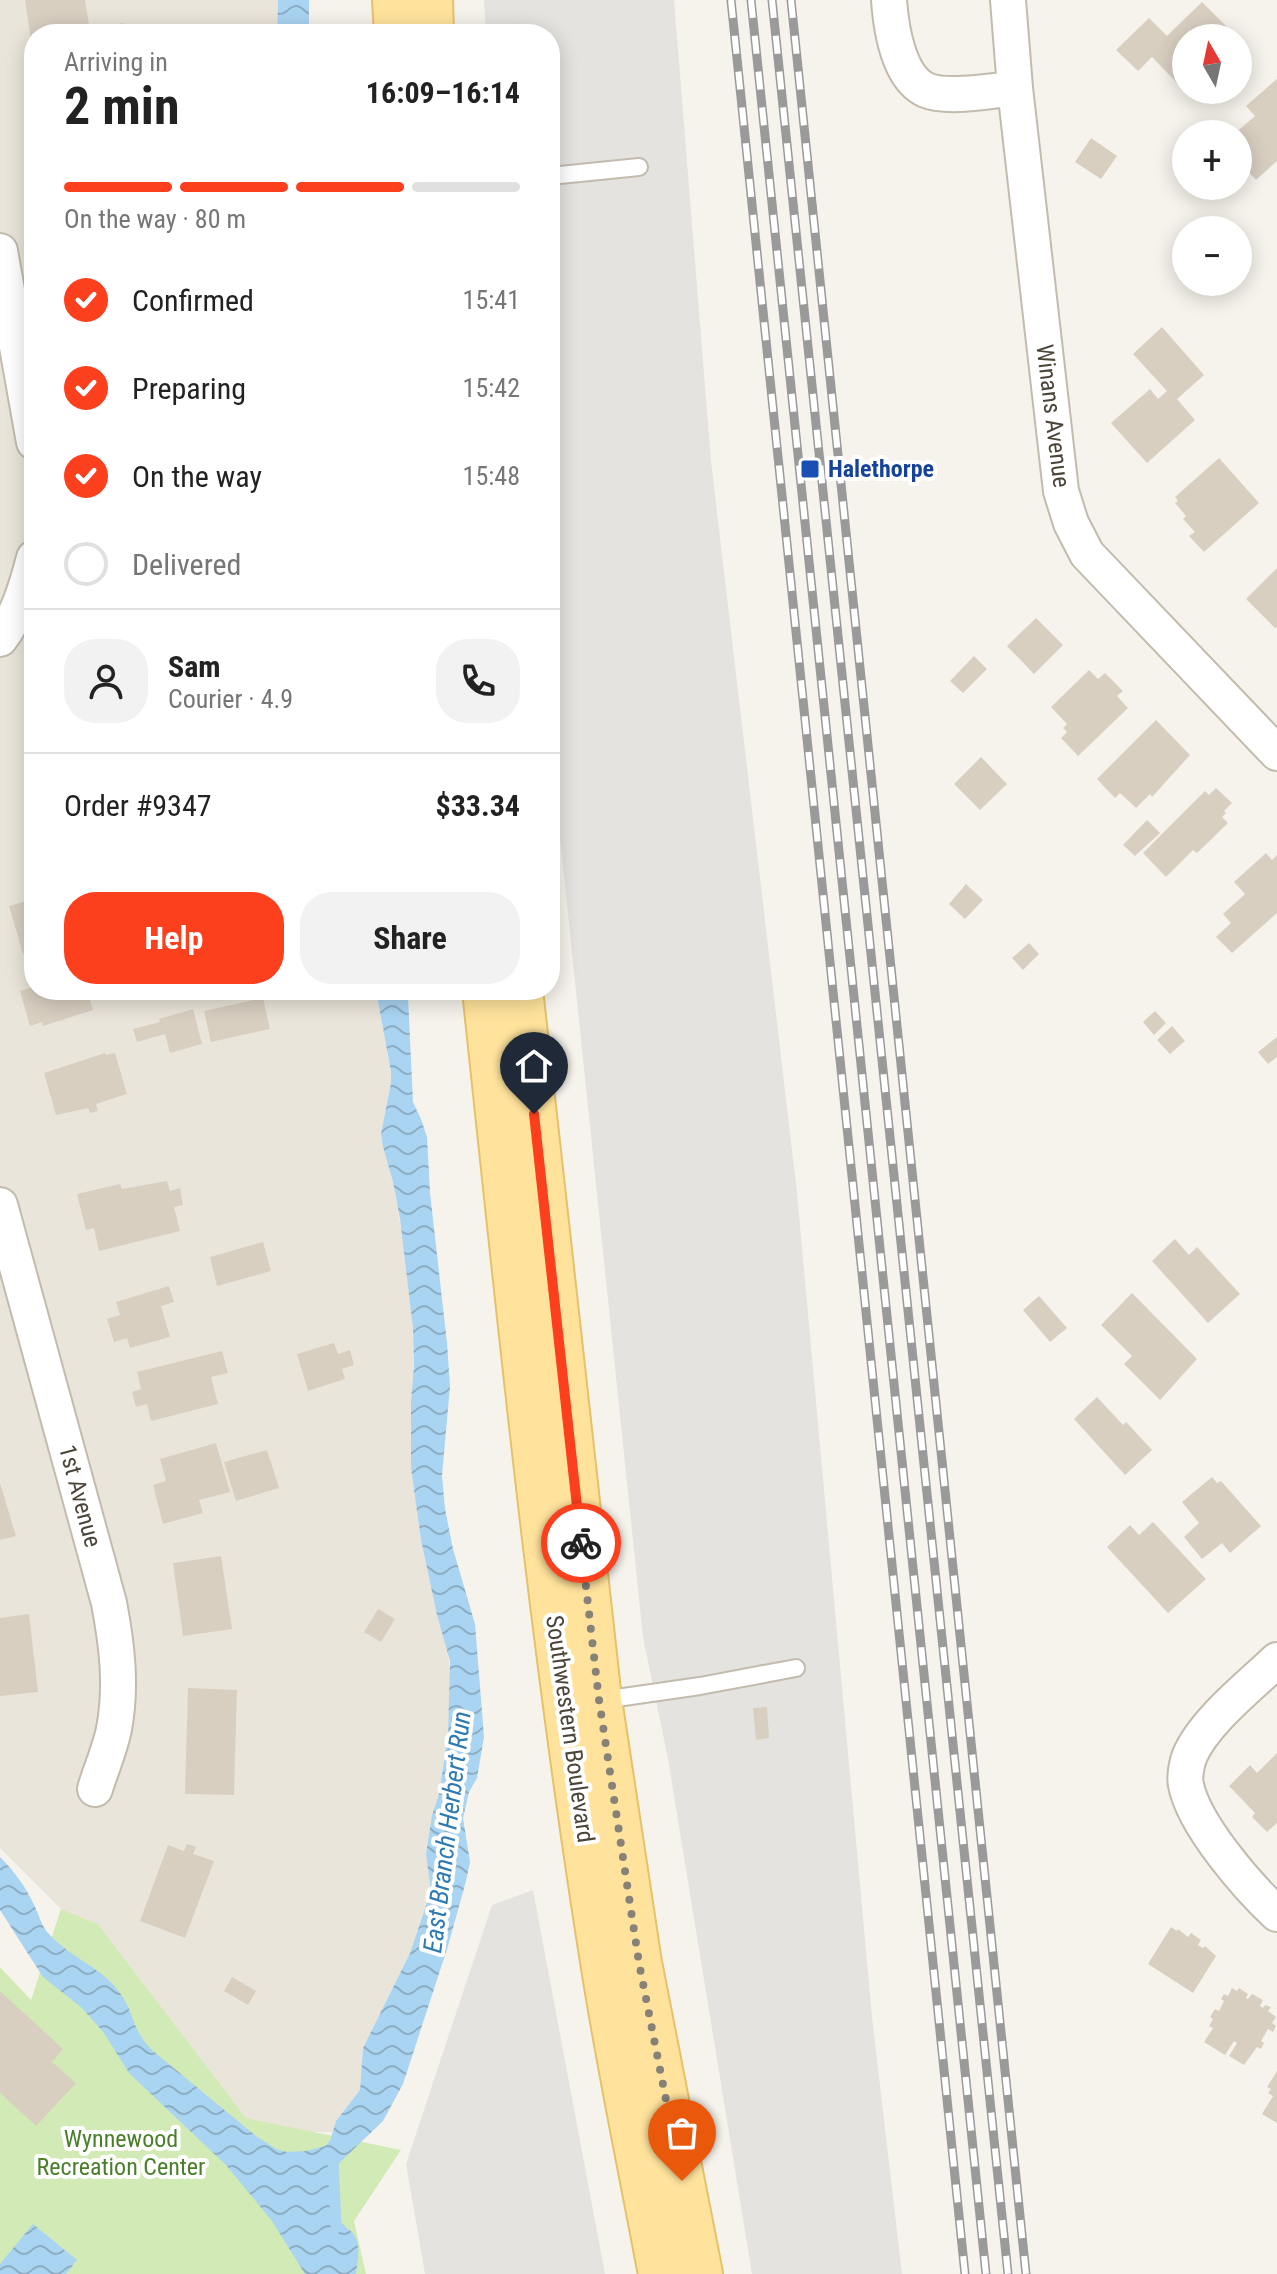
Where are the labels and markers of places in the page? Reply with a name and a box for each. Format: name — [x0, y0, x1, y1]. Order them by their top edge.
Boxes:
place label: Halethorpe — [828, 455, 934, 483]
marker: Halethorpe — [799, 458, 821, 480]
pin — [500, 1032, 568, 1114]
pin — [648, 2099, 716, 2181]

